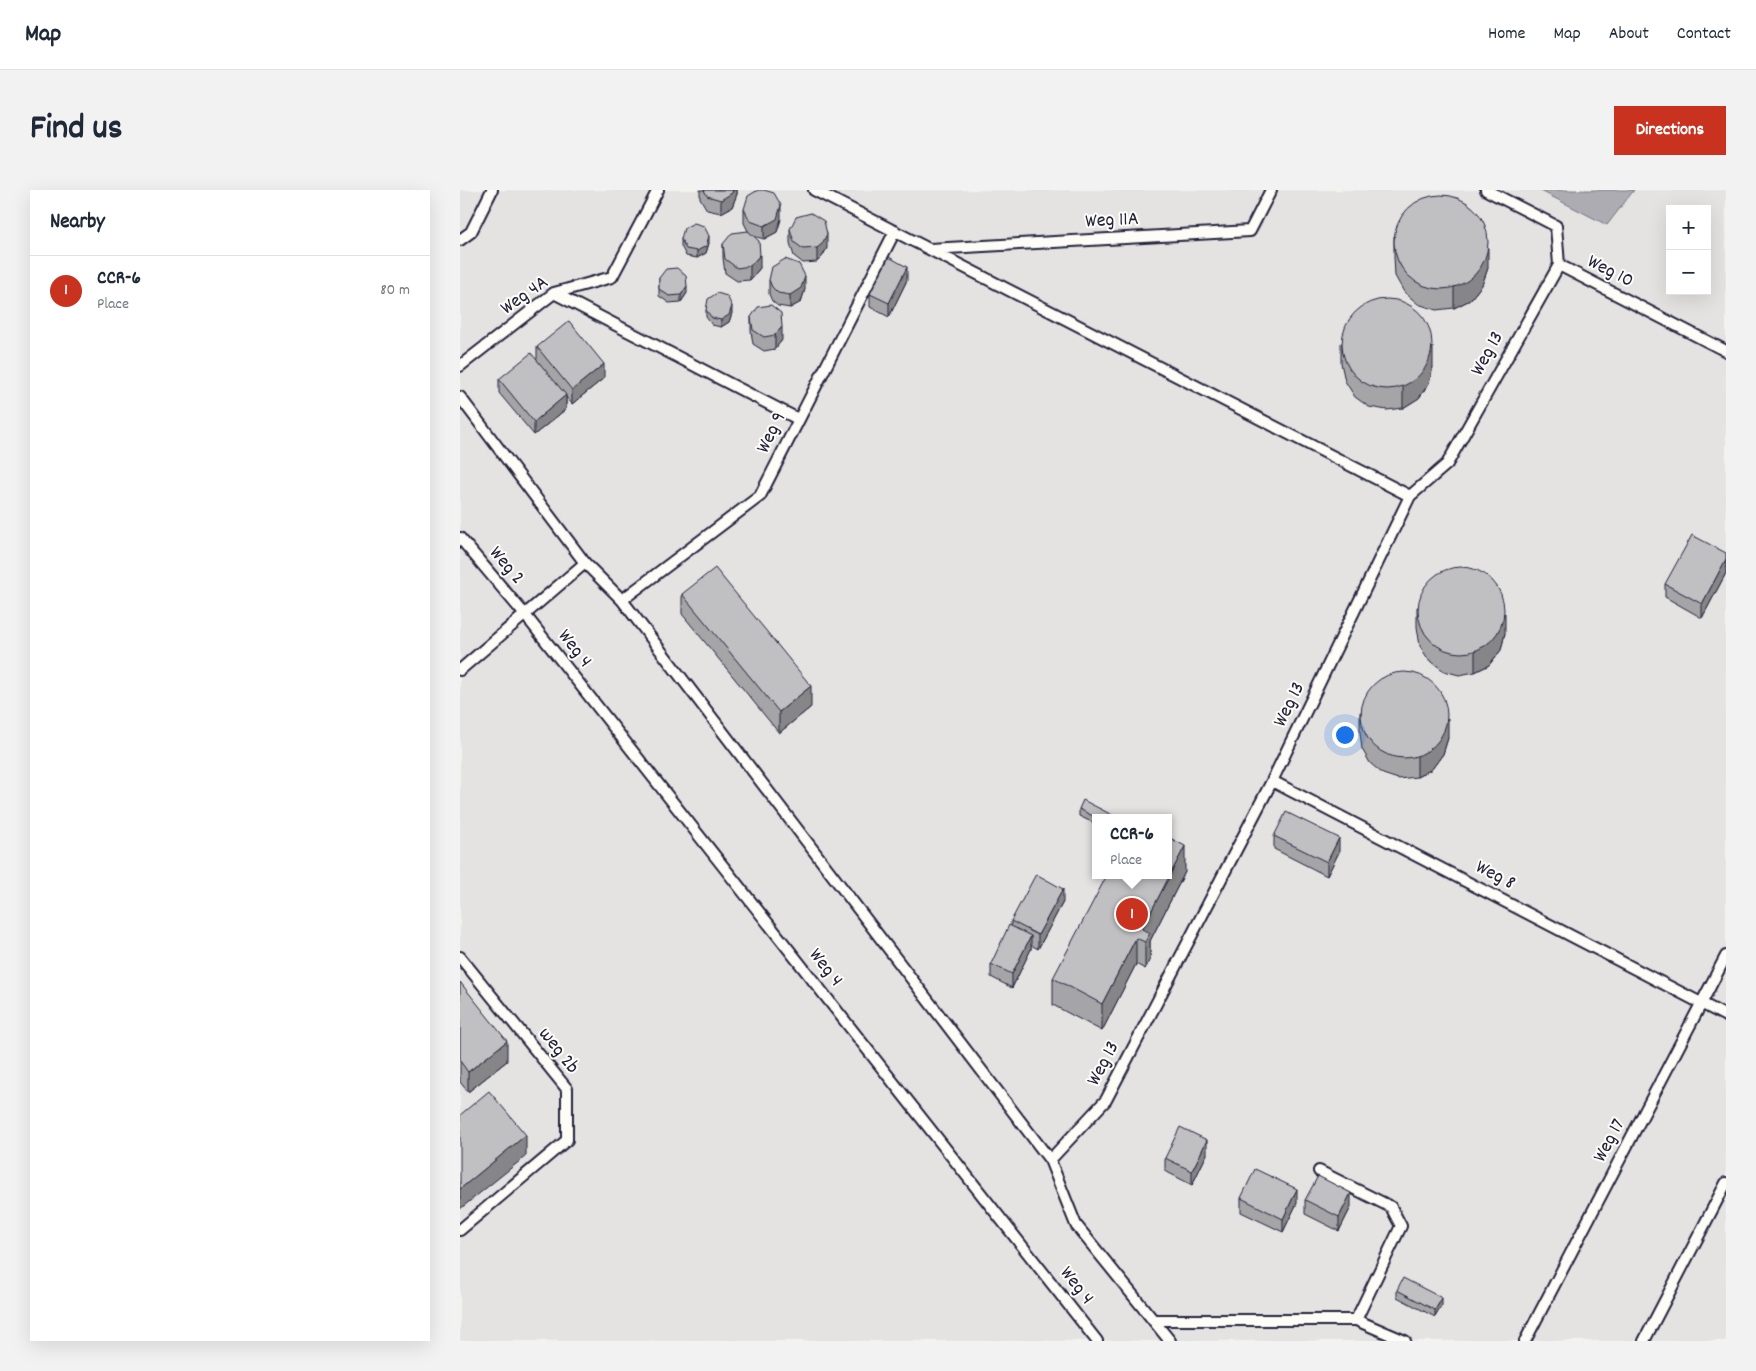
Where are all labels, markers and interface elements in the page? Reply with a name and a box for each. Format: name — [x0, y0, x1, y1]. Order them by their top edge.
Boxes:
text: Map — [25, 18, 61, 52]
text: Home — [1488, 22, 1525, 47]
text: Map — [1553, 22, 1581, 47]
text: About — [1609, 22, 1649, 47]
text: Contact — [1677, 22, 1731, 47]
text: Find us — [30, 105, 122, 155]
button: Directions — [1614, 106, 1726, 155]
map controls — [1666, 205, 1711, 295]
button: + — [1666, 205, 1711, 250]
street label: Weg 11A — [1085, 206, 1139, 236]
text: Nearby — [50, 208, 105, 238]
street label: Weg 10 — [1582, 248, 1638, 296]
button: − — [1666, 250, 1711, 295]
text: CCR-6 — [97, 266, 141, 293]
street label: Weg 4A — [495, 269, 555, 323]
text: 1 — [64, 279, 68, 302]
text: 80 m — [380, 279, 410, 302]
text: Place — [97, 293, 129, 316]
street label: Weg 13 — [1464, 327, 1512, 381]
street label: Weg 9 — [750, 408, 794, 458]
street label: Weg 2 — [482, 541, 530, 591]
street label: Weg 4 — [550, 624, 598, 674]
street label: Weg 13 — [1267, 678, 1313, 732]
your location — [1332, 722, 1358, 748]
popup — [1092, 814, 1172, 879]
text: CCR-6 — [1110, 822, 1154, 849]
text: Place — [1110, 849, 1142, 872]
street label: Weg 8 — [1470, 854, 1520, 898]
pin: 1 — [1116, 895, 1148, 933]
street label: Weg 4 — [801, 943, 849, 993]
street label: weg 2b — [531, 1022, 585, 1080]
street label: Weg 13 — [1081, 1037, 1127, 1091]
street label: Weg 17 — [1587, 1114, 1633, 1168]
street label: Weg 4 — [1052, 1261, 1100, 1311]

